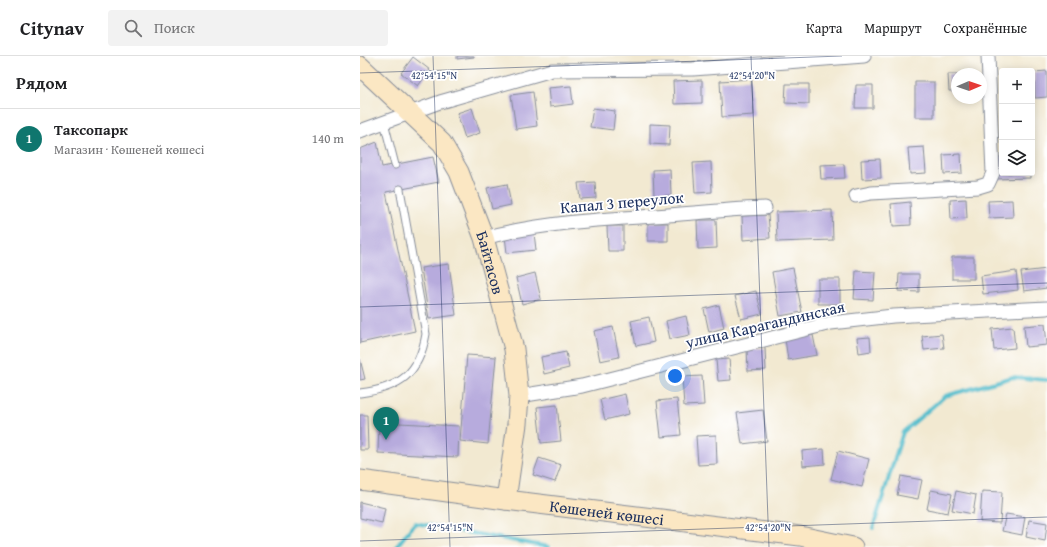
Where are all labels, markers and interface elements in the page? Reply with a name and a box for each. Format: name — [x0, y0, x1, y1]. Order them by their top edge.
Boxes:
search box — [108, 10, 388, 46]
text: Citynav — [20, 14, 84, 42]
icon: search — [122, 17, 144, 39]
text: Поиск — [154, 17, 195, 38]
text: Карта — [806, 18, 842, 38]
text: Маршрут — [864, 18, 922, 38]
text: Сохранённые — [944, 18, 1027, 38]
text: 42°54'15"N — [411, 68, 457, 83]
text: 42°54'20"N — [729, 68, 775, 83]
north arrow — [951, 68, 987, 104]
map controls — [999, 68, 1035, 176]
button: + — [999, 68, 1035, 104]
text: Рядом — [16, 70, 67, 95]
button: − — [999, 104, 1035, 140]
text: Таксопарк — [54, 119, 128, 140]
text: 1 — [26, 129, 32, 148]
text: 140 m — [312, 129, 344, 148]
text: Магазин · Көшеней көшесі — [54, 140, 204, 159]
button: layers — [999, 140, 1035, 176]
street label: Капал 3 переулок — [559, 185, 685, 219]
street label: Байтасов — [470, 227, 511, 297]
street label: улица Карагандинская — [682, 294, 847, 354]
your location — [665, 366, 685, 386]
pin: 1 — [373, 407, 399, 440]
street label: Көшеней көшесі — [548, 493, 666, 531]
text: 42°54'15"N — [427, 520, 473, 535]
text: 42°54'20"N — [745, 520, 791, 535]

